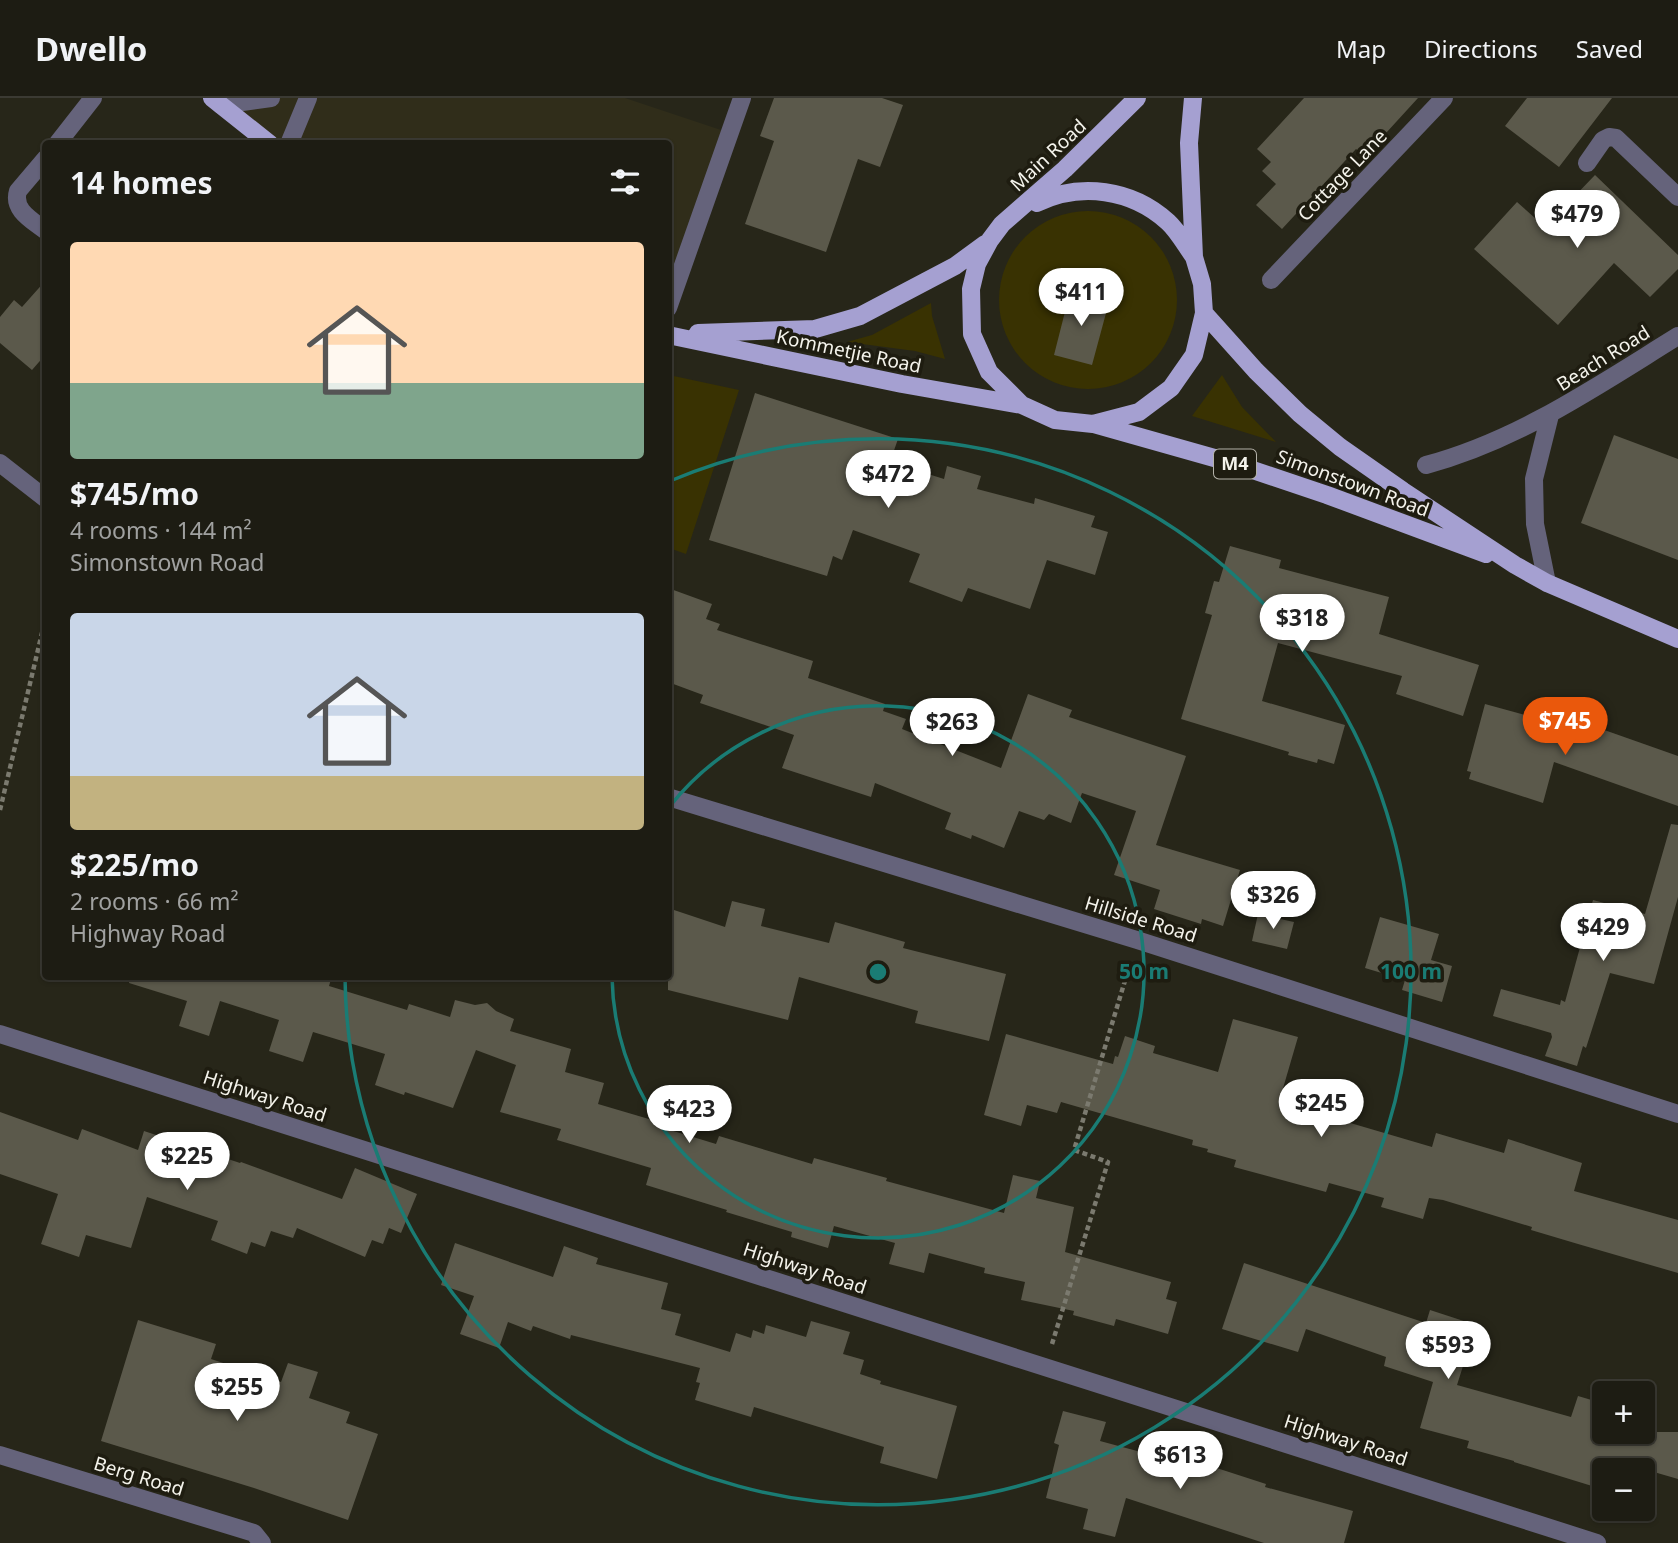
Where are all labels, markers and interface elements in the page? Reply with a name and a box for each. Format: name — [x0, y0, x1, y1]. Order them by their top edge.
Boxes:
text: Dwello — [35, 26, 147, 71]
text: Map — [1336, 32, 1386, 65]
text: Directions — [1424, 32, 1538, 65]
text: Saved — [1576, 32, 1643, 65]
street label: Main Road — [1004, 113, 1092, 197]
street label: Cottage Lane — [1292, 123, 1392, 227]
text: 14 homes — [70, 162, 213, 203]
icon: filters — [606, 163, 644, 201]
pin: $479 — [1536, 190, 1618, 250]
text: $479 — [1551, 197, 1603, 229]
pin: $411 — [1040, 268, 1122, 328]
text: $411 — [1055, 275, 1107, 307]
icon: home — [294, 287, 420, 413]
street label: Beach Road — [1552, 319, 1654, 397]
street label: Kommetjie Road — [774, 323, 924, 379]
street label: Simonstown Road — [1273, 443, 1433, 523]
pin: $472 — [847, 450, 929, 510]
road number: M4 — [1214, 450, 1256, 478]
text: $472 — [862, 457, 914, 489]
text: $745/mo — [70, 473, 199, 514]
text: 4 rooms · 144 m² — [70, 514, 252, 546]
text: Simonstown Road — [70, 546, 265, 578]
pin: $318 — [1261, 594, 1343, 654]
text: $318 — [1276, 601, 1328, 633]
icon: home — [294, 658, 420, 784]
pin: $263 — [911, 698, 993, 758]
pin: $745 — [1524, 698, 1606, 757]
text: $745 — [1539, 704, 1591, 736]
text: $263 — [926, 705, 978, 737]
text: $225/mo — [70, 844, 199, 885]
pin: $326 — [1232, 872, 1314, 931]
text: $326 — [1247, 878, 1299, 910]
text: 2 rooms · 66 m² — [70, 885, 239, 917]
street label: Hillside Road — [1082, 890, 1200, 948]
pin: $429 — [1562, 904, 1644, 963]
text: $429 — [1577, 910, 1629, 942]
text: Highway Road — [70, 917, 225, 949]
text: 50 m — [1119, 957, 1169, 985]
text: 100 m — [1380, 957, 1442, 985]
centre of rings — [866, 960, 890, 984]
street label: Highway Road — [200, 1064, 330, 1128]
pin: $245 — [1280, 1080, 1362, 1139]
pin: $423 — [648, 1086, 730, 1145]
text: $245 — [1295, 1086, 1347, 1118]
text: $423 — [663, 1092, 715, 1124]
pin: $225 — [146, 1132, 228, 1192]
text: $225 — [161, 1139, 213, 1171]
street label: Highway Road — [740, 1236, 870, 1300]
pin: $593 — [1407, 1322, 1489, 1381]
text: $593 — [1422, 1328, 1474, 1360]
pin: $255 — [196, 1364, 278, 1423]
text: $255 — [211, 1370, 263, 1402]
map controls — [1592, 1381, 1655, 1521]
button: + — [1592, 1381, 1655, 1444]
street label: Highway Road — [1281, 1408, 1411, 1472]
pin: $613 — [1139, 1432, 1221, 1491]
text: $613 — [1154, 1438, 1206, 1470]
street label: Berg Road — [91, 1450, 187, 1502]
button: − — [1592, 1458, 1655, 1521]

